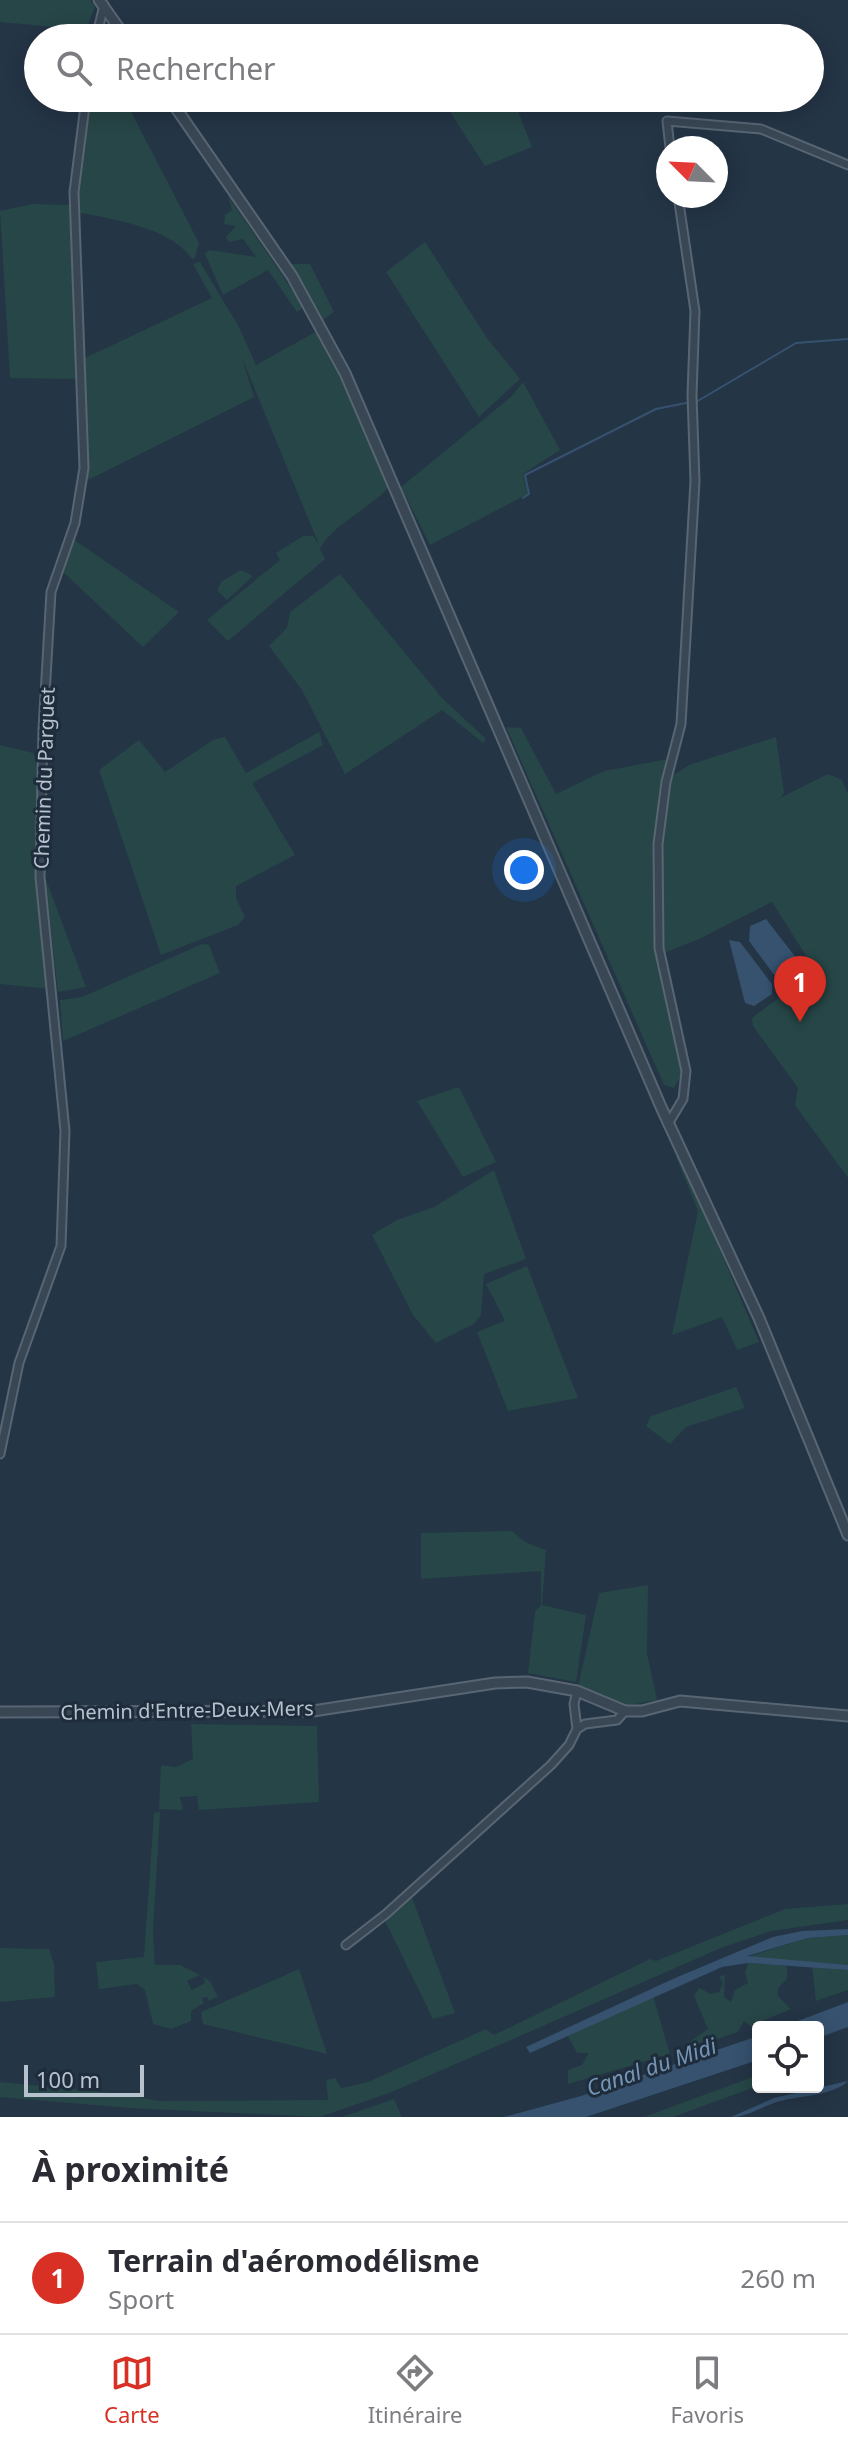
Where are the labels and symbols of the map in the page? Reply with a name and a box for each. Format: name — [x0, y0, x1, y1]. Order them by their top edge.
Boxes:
north arrow — [656, 136, 728, 208]
street label: Chemin du Parguet — [27, 687, 61, 869]
your location — [504, 850, 544, 890]
pin: 1 — [774, 956, 826, 1022]
street label: Chemin d'Entre-Deux-Mers — [60, 1694, 314, 1726]
water label: Canal du Midi — [582, 2030, 720, 2102]
scale bar — [24, 2061, 144, 2097]

